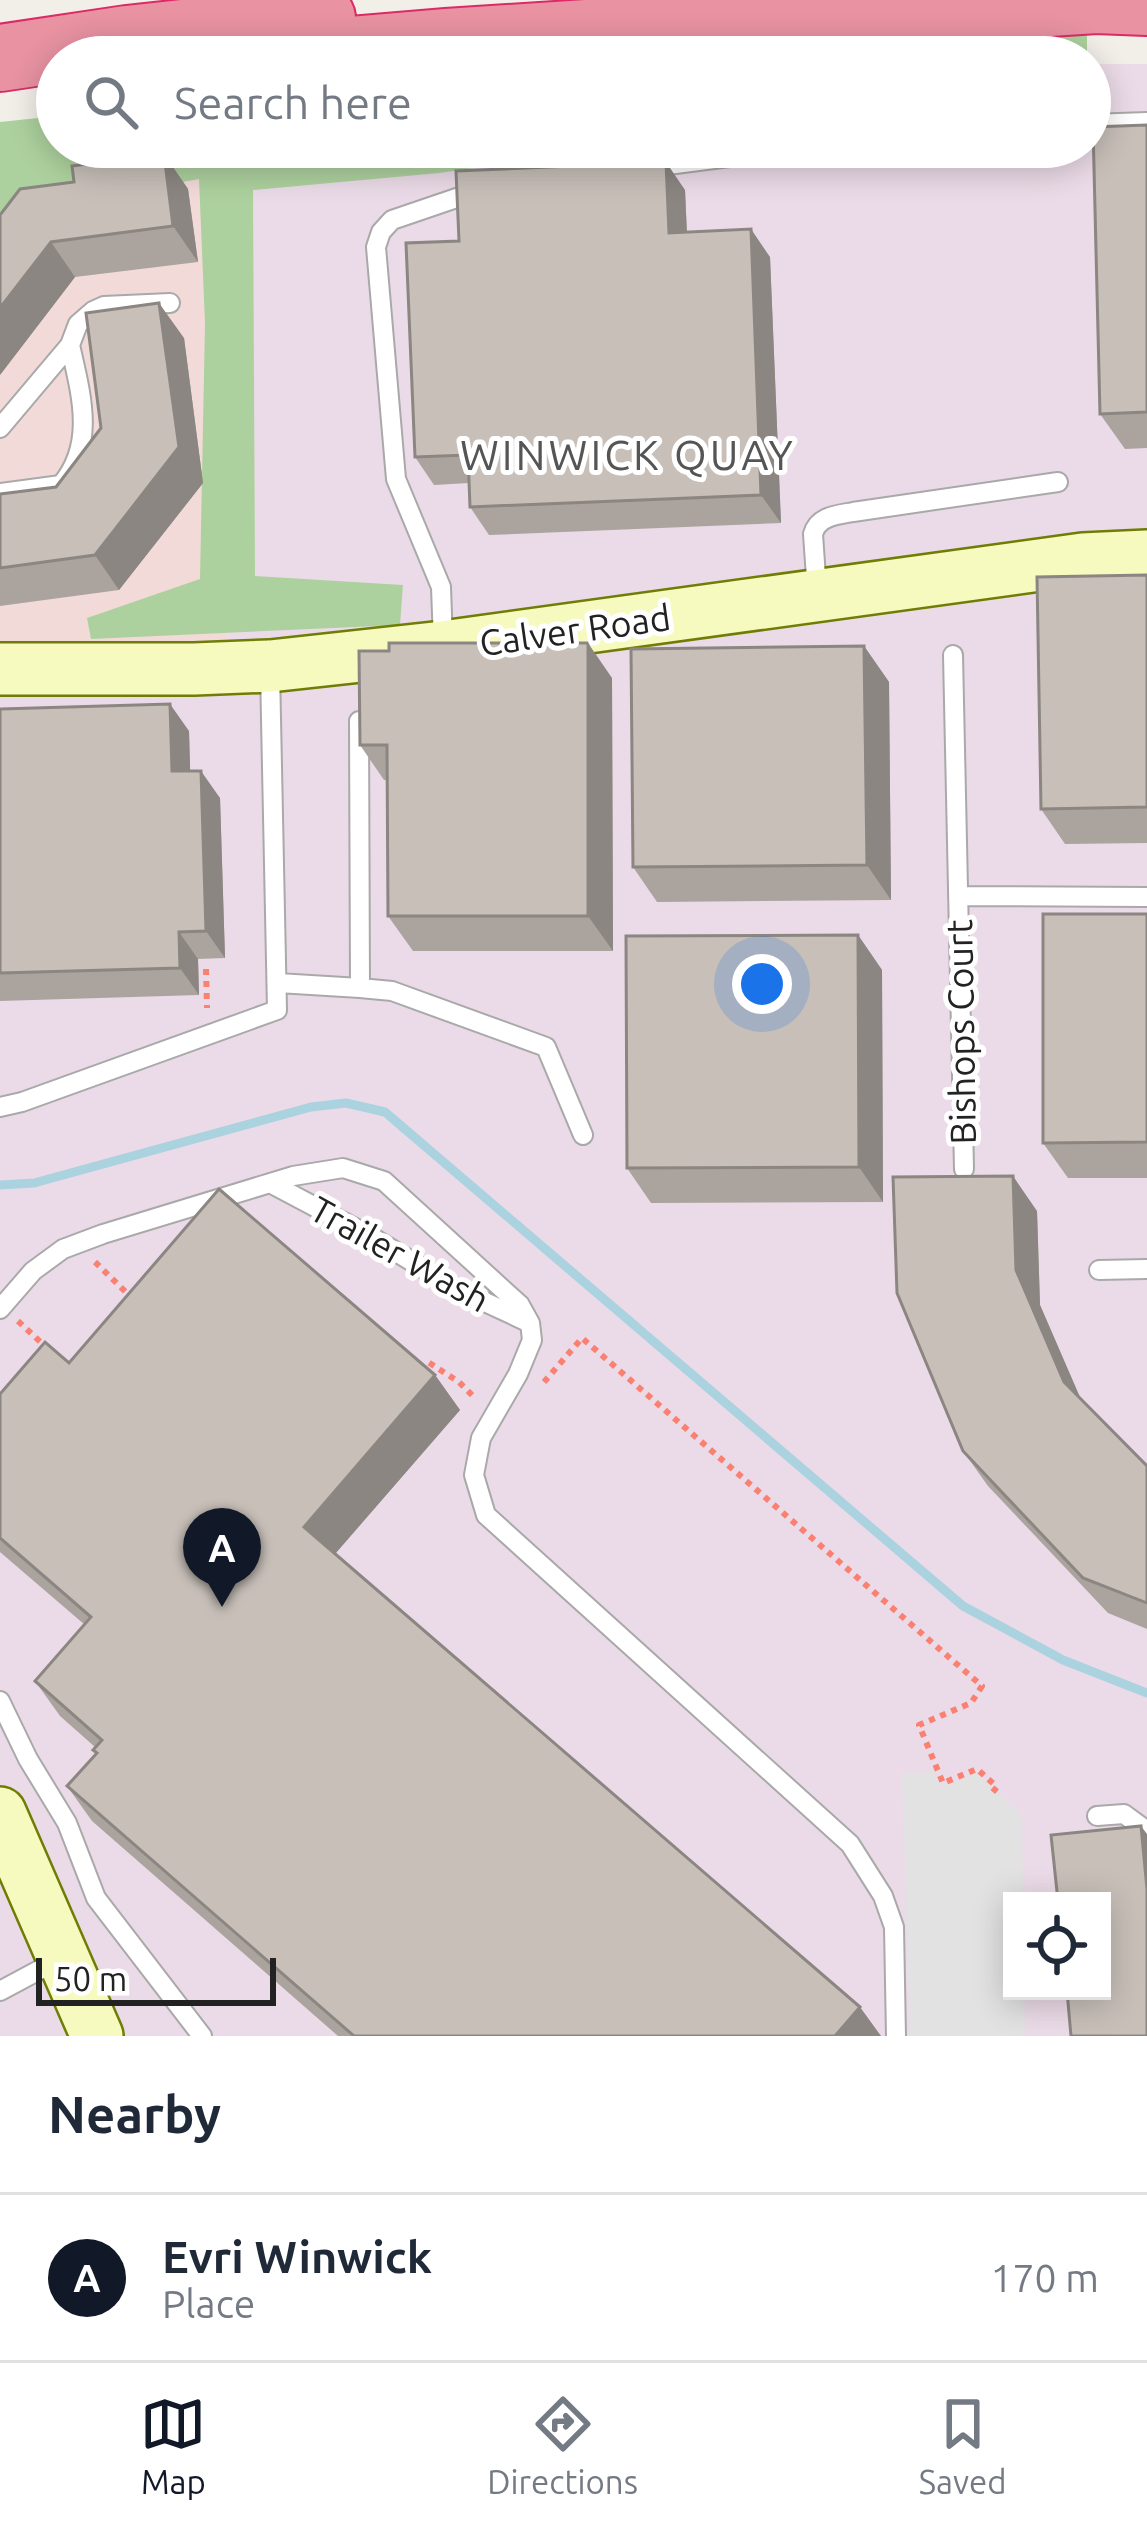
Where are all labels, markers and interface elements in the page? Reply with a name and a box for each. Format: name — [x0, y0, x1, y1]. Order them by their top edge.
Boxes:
search box — [36, 36, 1111, 168]
icon: search — [78, 69, 144, 135]
text: Search here — [174, 77, 412, 128]
district label: WINWICK QUAY — [460, 431, 796, 478]
street label: Calver Road — [477, 596, 673, 663]
street label: Bishops Court — [938, 919, 983, 1145]
your location — [732, 954, 792, 1014]
street label: Trailer Wash — [304, 1188, 497, 1320]
pin: A — [183, 1508, 261, 1607]
map controls — [1003, 1892, 1111, 2000]
button: locate — [1003, 1892, 1111, 2000]
scale bar — [36, 1952, 276, 2005]
text: 50 m — [54, 1960, 127, 1997]
text: Nearby — [48, 2085, 221, 2143]
text: Evri Winwick — [162, 2231, 432, 2282]
text: A — [73, 2256, 101, 2299]
text: 170 m — [990, 2256, 1099, 2299]
text: Place — [162, 2282, 255, 2325]
tab: Map — [140, 2391, 206, 2500]
tab: Directions — [487, 2391, 638, 2500]
tab: Saved — [919, 2391, 1007, 2500]

